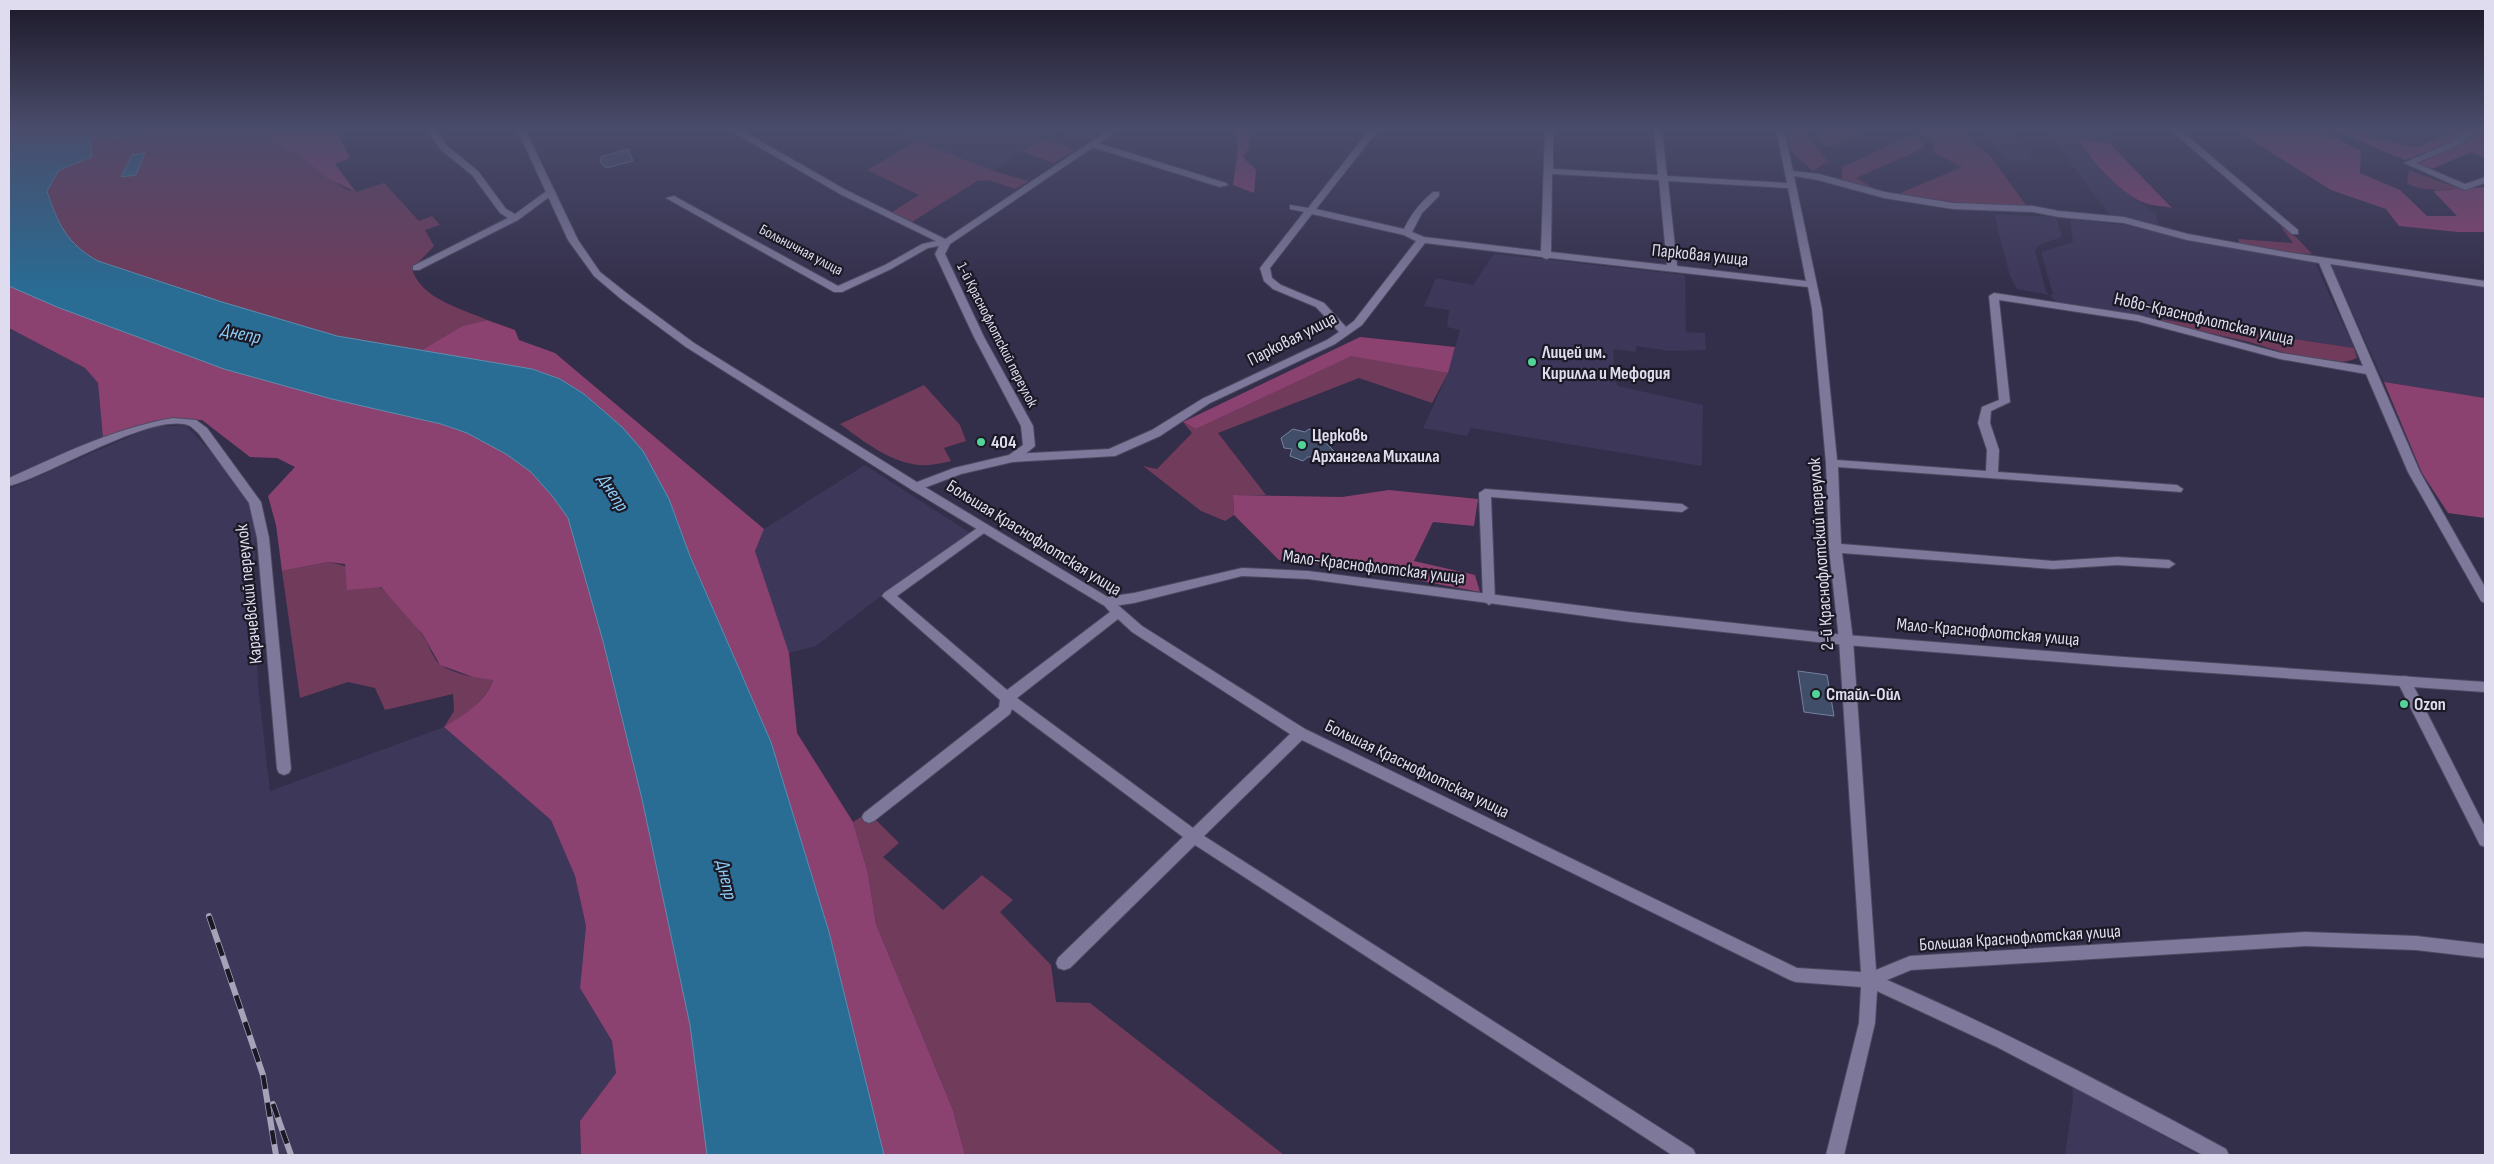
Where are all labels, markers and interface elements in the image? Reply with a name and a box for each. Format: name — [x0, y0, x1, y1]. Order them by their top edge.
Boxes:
street label: Больничная улица — [756, 220, 846, 280]
street label: Парковая улица — [1651, 239, 1749, 271]
street label: 1-й Краснофлотский переулок — [952, 259, 1042, 411]
street label: Ново-Краснофлотская улица — [2112, 288, 2296, 350]
street label: Парковая улица — [1244, 308, 1340, 370]
water label: Днепр — [218, 318, 263, 350]
place label: Лицей им. Кирилла и Мефодия — [1541, 342, 1670, 384]
marker: Лицей им. Кирилла и Мефодия — [1526, 356, 1538, 368]
place label: Церковь Архангела Михаила — [1311, 425, 1440, 467]
place label: 404 — [991, 432, 1017, 453]
marker: 404 — [975, 436, 987, 448]
marker: Церковь Архангела Михаила — [1296, 439, 1308, 451]
street label: 2-й Краснофлотский переулок — [1804, 457, 1838, 651]
water label: Днепр — [592, 469, 633, 516]
street label: Большая Краснофлотская улица — [943, 476, 1125, 601]
street label: Карачевский переулок — [231, 523, 267, 665]
street label: Мало-Краснофлотская улица — [1282, 545, 1466, 589]
street label: Мало-Краснофлотская улица — [1896, 614, 2080, 650]
place label: Стайл-Ойл — [1826, 684, 1902, 705]
marker: Стайл-Ойл — [1810, 688, 1822, 700]
place label: Ozon — [2414, 694, 2446, 715]
marker: Ozon — [2398, 698, 2410, 710]
street label: Большая Краснофлотская улица — [1322, 715, 1513, 823]
water label: Днепр — [710, 857, 741, 902]
street label: Большая Краснофлотская улица — [1918, 920, 2122, 956]

